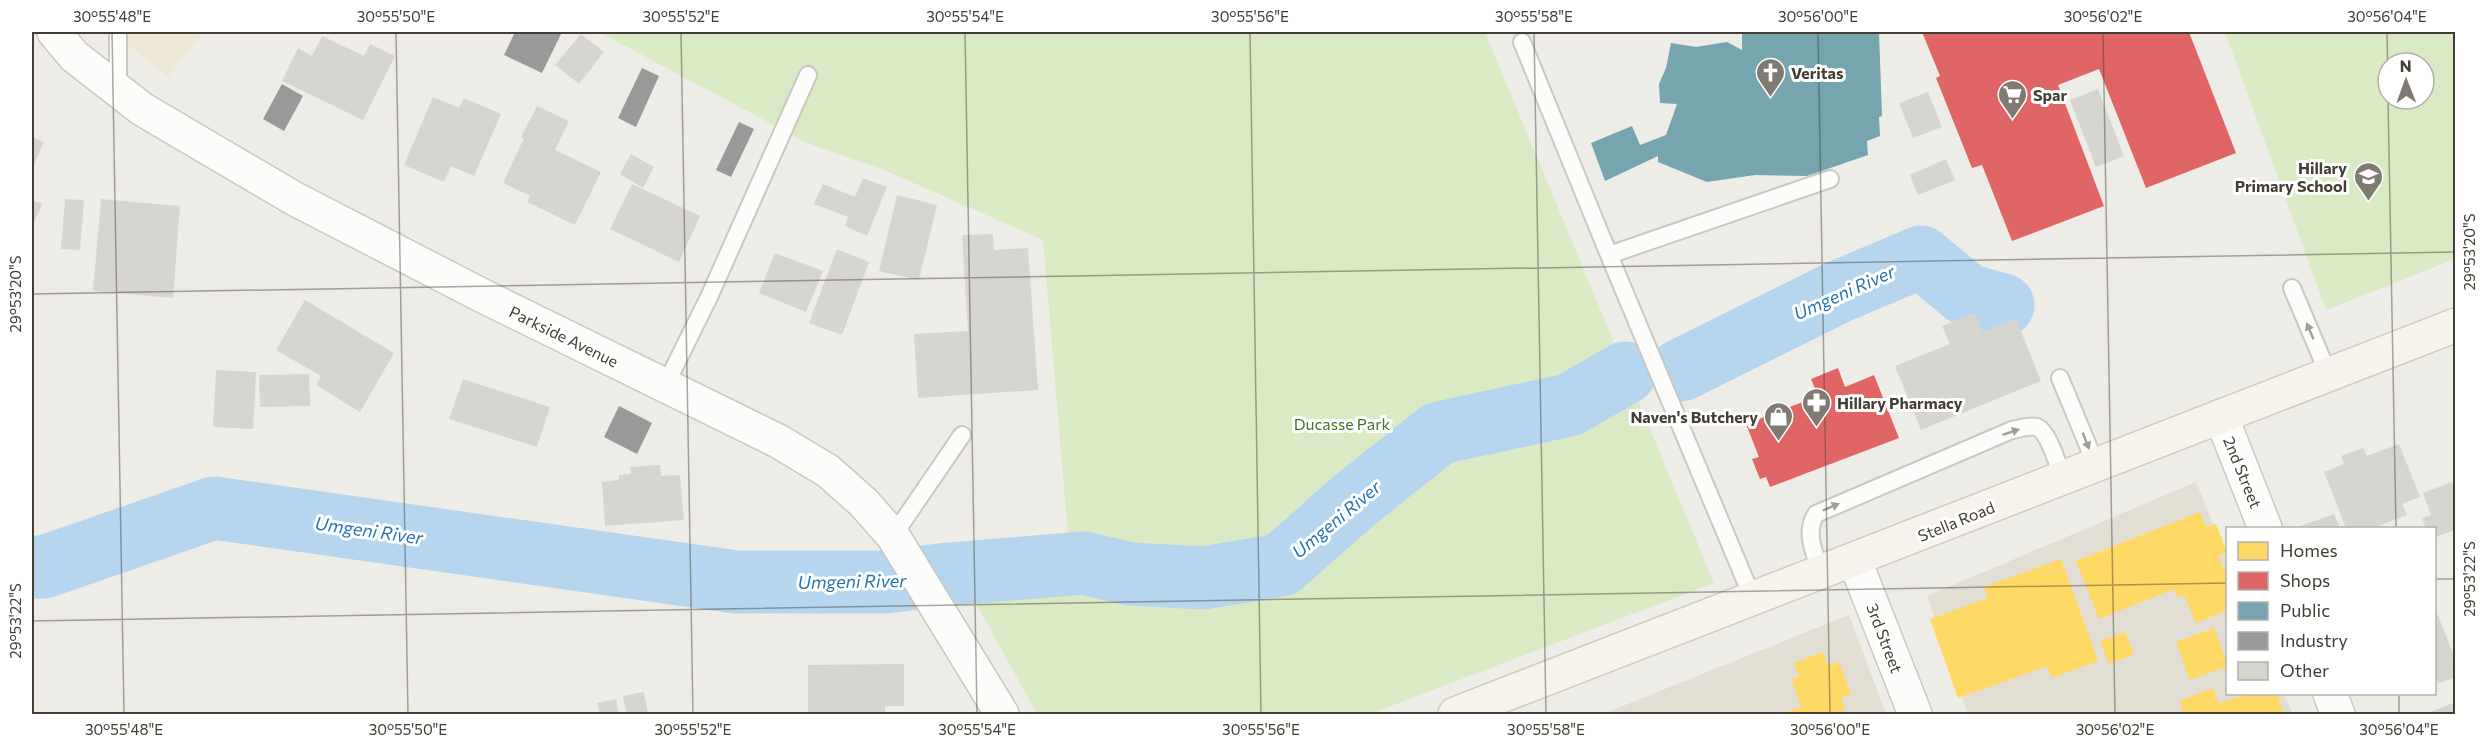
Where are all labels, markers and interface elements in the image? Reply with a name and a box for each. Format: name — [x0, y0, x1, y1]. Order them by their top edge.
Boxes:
text: 30°55'48"E — [73, 7, 151, 25]
text: 30°55'50"E — [357, 7, 435, 25]
text: 30°55'52"E — [642, 7, 720, 25]
text: 30°55'54"E — [926, 7, 1004, 25]
text: 30°55'56"E — [1211, 7, 1289, 25]
text: 30°55'58"E — [1495, 7, 1573, 25]
text: 30°56'00"E — [1778, 7, 1858, 25]
text: 30°56'02"E — [2064, 7, 2142, 25]
text: 30°56'04"E — [2347, 7, 2427, 25]
north arrow — [2376, 51, 2436, 111]
church icon: Veritas — [1754, 56, 1786, 98]
text: N — [2400, 56, 2412, 75]
place label: Veritas — [1791, 63, 1843, 82]
supermarket icon: Spar — [1996, 78, 2028, 120]
place label: Spar — [2033, 85, 2068, 104]
place label: Hillary Primary School — [2235, 158, 2347, 195]
school or university icon: Hillary Primary School — [2352, 160, 2384, 202]
text: 29°53'20"S — [2460, 213, 2478, 291]
text: 29°53'20"S — [6, 255, 24, 333]
water label: Umgeni River — [1790, 260, 1899, 324]
street label: Parkside Avenue — [506, 301, 622, 371]
one-way arrow — [2305, 321, 2315, 339]
pharmacy icon: Hillary Pharmacy — [1800, 386, 1832, 428]
place label: Hillary Pharmacy — [1837, 393, 1963, 412]
shop icon: Naven's Butchery — [1763, 400, 1795, 442]
place label: Naven's Butchery — [1630, 407, 1758, 426]
park label: Ducasse Park — [1294, 414, 1391, 433]
one-way arrow — [2002, 427, 2020, 436]
one-way arrow — [2081, 433, 2091, 451]
street label: 2nd Street — [2220, 433, 2266, 511]
water label: Umgeni River — [1287, 475, 1385, 562]
street label: Stella Road — [1915, 497, 1997, 545]
one-way arrow — [1822, 502, 1840, 511]
water label: Umgeni River — [314, 512, 425, 549]
legend — [2226, 527, 2436, 695]
text: Homes — [2280, 539, 2338, 561]
text: 29°53'22"S — [2460, 541, 2478, 617]
water label: Umgeni River — [797, 569, 907, 593]
text: Shops — [2280, 569, 2330, 591]
text: 29°53'22"S — [6, 583, 24, 659]
text: Public — [2280, 599, 2330, 621]
street label: 3rd Street — [1863, 601, 1907, 676]
text: Industry — [2280, 629, 2348, 651]
text: Other — [2280, 659, 2329, 681]
text: 30°55'48"E — [85, 720, 163, 738]
text: 30°55'50"E — [369, 720, 447, 738]
text: 30°55'52"E — [654, 720, 732, 738]
text: 30°55'54"E — [938, 720, 1016, 738]
text: 30°55'56"E — [1222, 720, 1300, 738]
text: 30°55'58"E — [1507, 720, 1585, 738]
text: 30°56'00"E — [1790, 720, 1870, 738]
text: 30°56'02"E — [2076, 720, 2154, 738]
text: 30°56'04"E — [2359, 720, 2439, 738]

